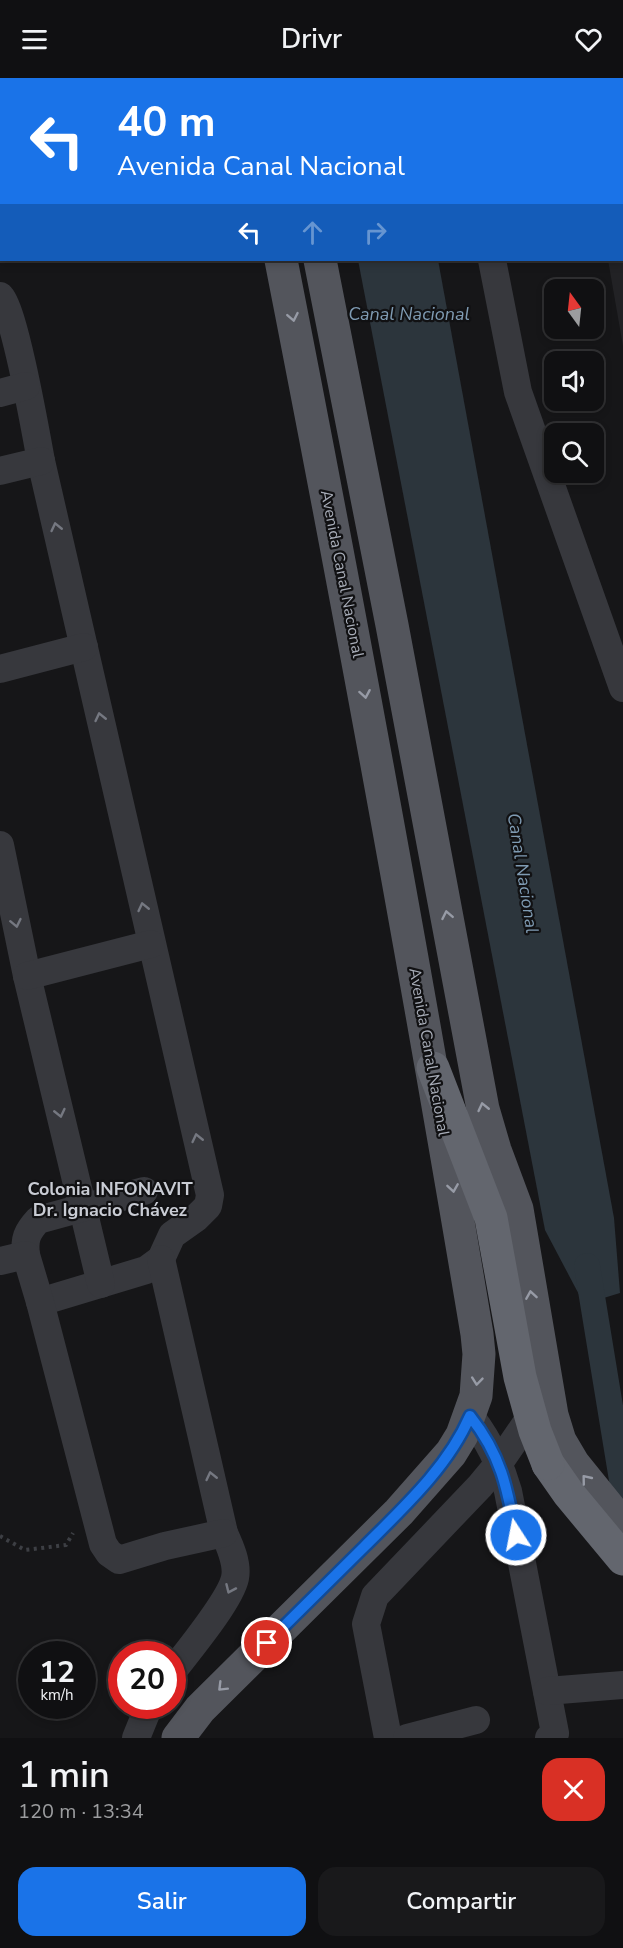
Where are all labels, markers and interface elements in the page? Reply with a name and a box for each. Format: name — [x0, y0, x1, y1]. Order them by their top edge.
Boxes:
text: Drivr — [281, 21, 342, 58]
icon: menu — [18, 23, 51, 56]
icon: heart — [572, 23, 605, 56]
text: 40 m — [117, 94, 216, 151]
icon: left — [18, 102, 96, 180]
text: Avenida Canal Nacional — [117, 148, 405, 185]
icon: left — [233, 216, 266, 249]
icon: ahead — [296, 216, 329, 249]
icon: right — [359, 216, 392, 249]
north arrow — [544, 279, 604, 339]
map controls — [544, 279, 604, 483]
water label: Canal Nacional — [348, 302, 470, 326]
one-way arrow — [286, 312, 299, 322]
button: sound — [544, 351, 604, 411]
button: search — [544, 423, 604, 483]
street label: Avenida Canal Nacional — [315, 488, 369, 660]
one-way arrow — [51, 522, 64, 532]
one-way arrow — [358, 689, 371, 699]
one-way arrow — [94, 712, 107, 722]
water label: Canal Nacional — [502, 811, 544, 935]
one-way arrow — [137, 903, 150, 913]
one-way arrow — [441, 911, 454, 921]
one-way arrow — [9, 918, 22, 928]
street label: Avenida Canal Nacional — [403, 966, 455, 1138]
one-way arrow — [478, 1102, 491, 1112]
one-way arrow — [52, 1108, 65, 1118]
one-way arrow — [191, 1133, 204, 1143]
district label: Colonia INFONAVIT Dr. Ignacio Chávez — [27, 1177, 193, 1222]
one-way arrow — [446, 1183, 458, 1193]
one-way arrow — [526, 1291, 538, 1300]
one-way arrow — [472, 1376, 484, 1385]
one-way arrow — [206, 1471, 219, 1481]
one-way arrow — [583, 1475, 594, 1486]
position arrow — [484, 1503, 548, 1567]
one-way arrow — [225, 1582, 237, 1593]
pin — [241, 1617, 292, 1668]
icon: arrive — [250, 1626, 283, 1659]
speed limit sign: 20 — [108, 1641, 186, 1719]
text: 12 — [39, 1652, 75, 1693]
one-way arrow — [219, 1680, 230, 1691]
text: km/h — [40, 1685, 74, 1705]
text: 1 min — [18, 1751, 110, 1800]
button: close — [542, 1758, 605, 1821]
text: 120 m · 13:34 — [18, 1798, 144, 1825]
button: Salir — [18, 1867, 306, 1936]
button: Compartir — [318, 1867, 605, 1936]

